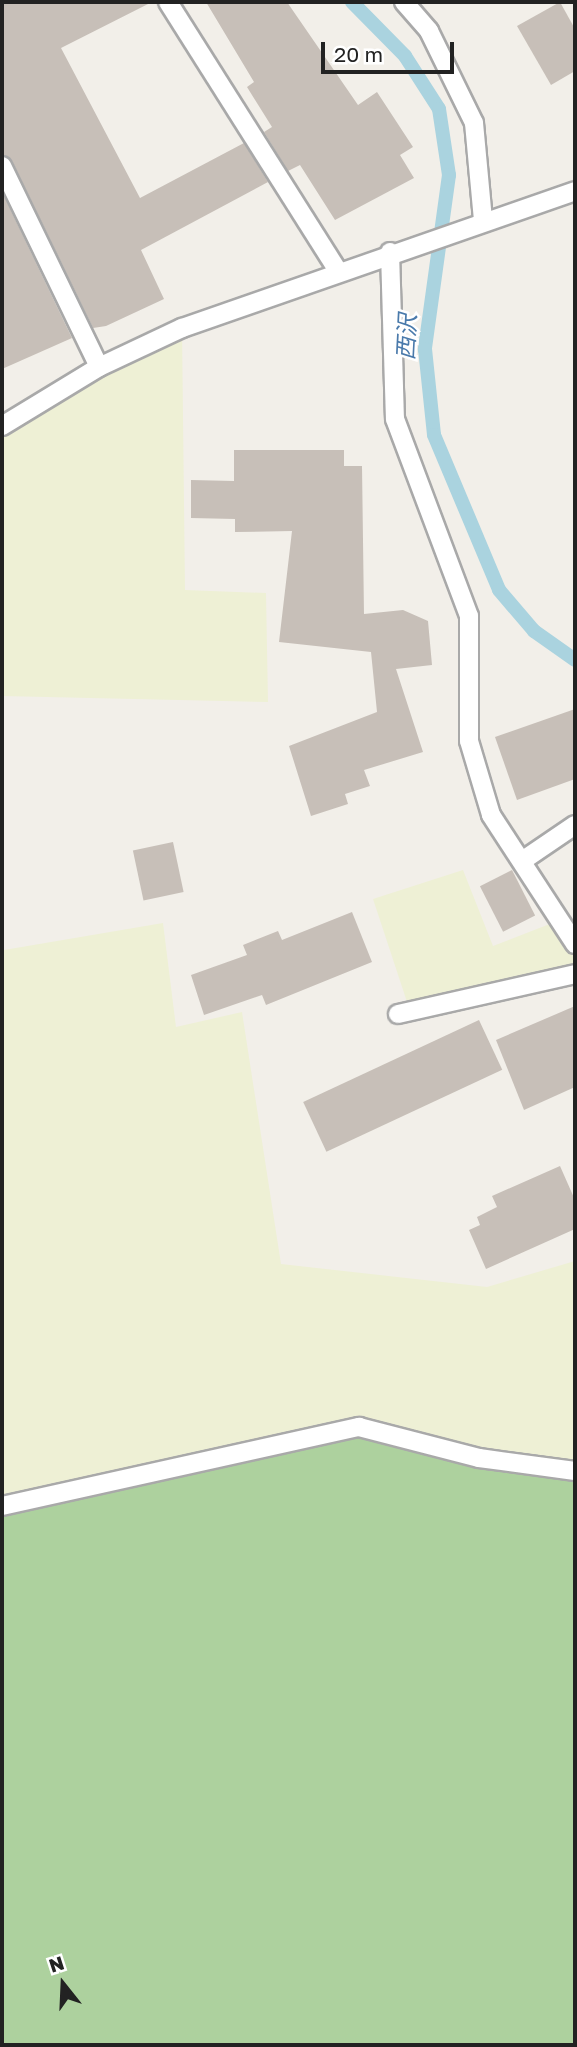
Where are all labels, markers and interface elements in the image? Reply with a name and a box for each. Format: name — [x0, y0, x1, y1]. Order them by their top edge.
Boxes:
scale bar — [325, 28, 458, 72]
text: 20 m — [334, 41, 383, 67]
water label: 西沢 — [391, 313, 421, 361]
north arrow — [28, 1949, 98, 2019]
text: N — [46, 1950, 67, 1977]

